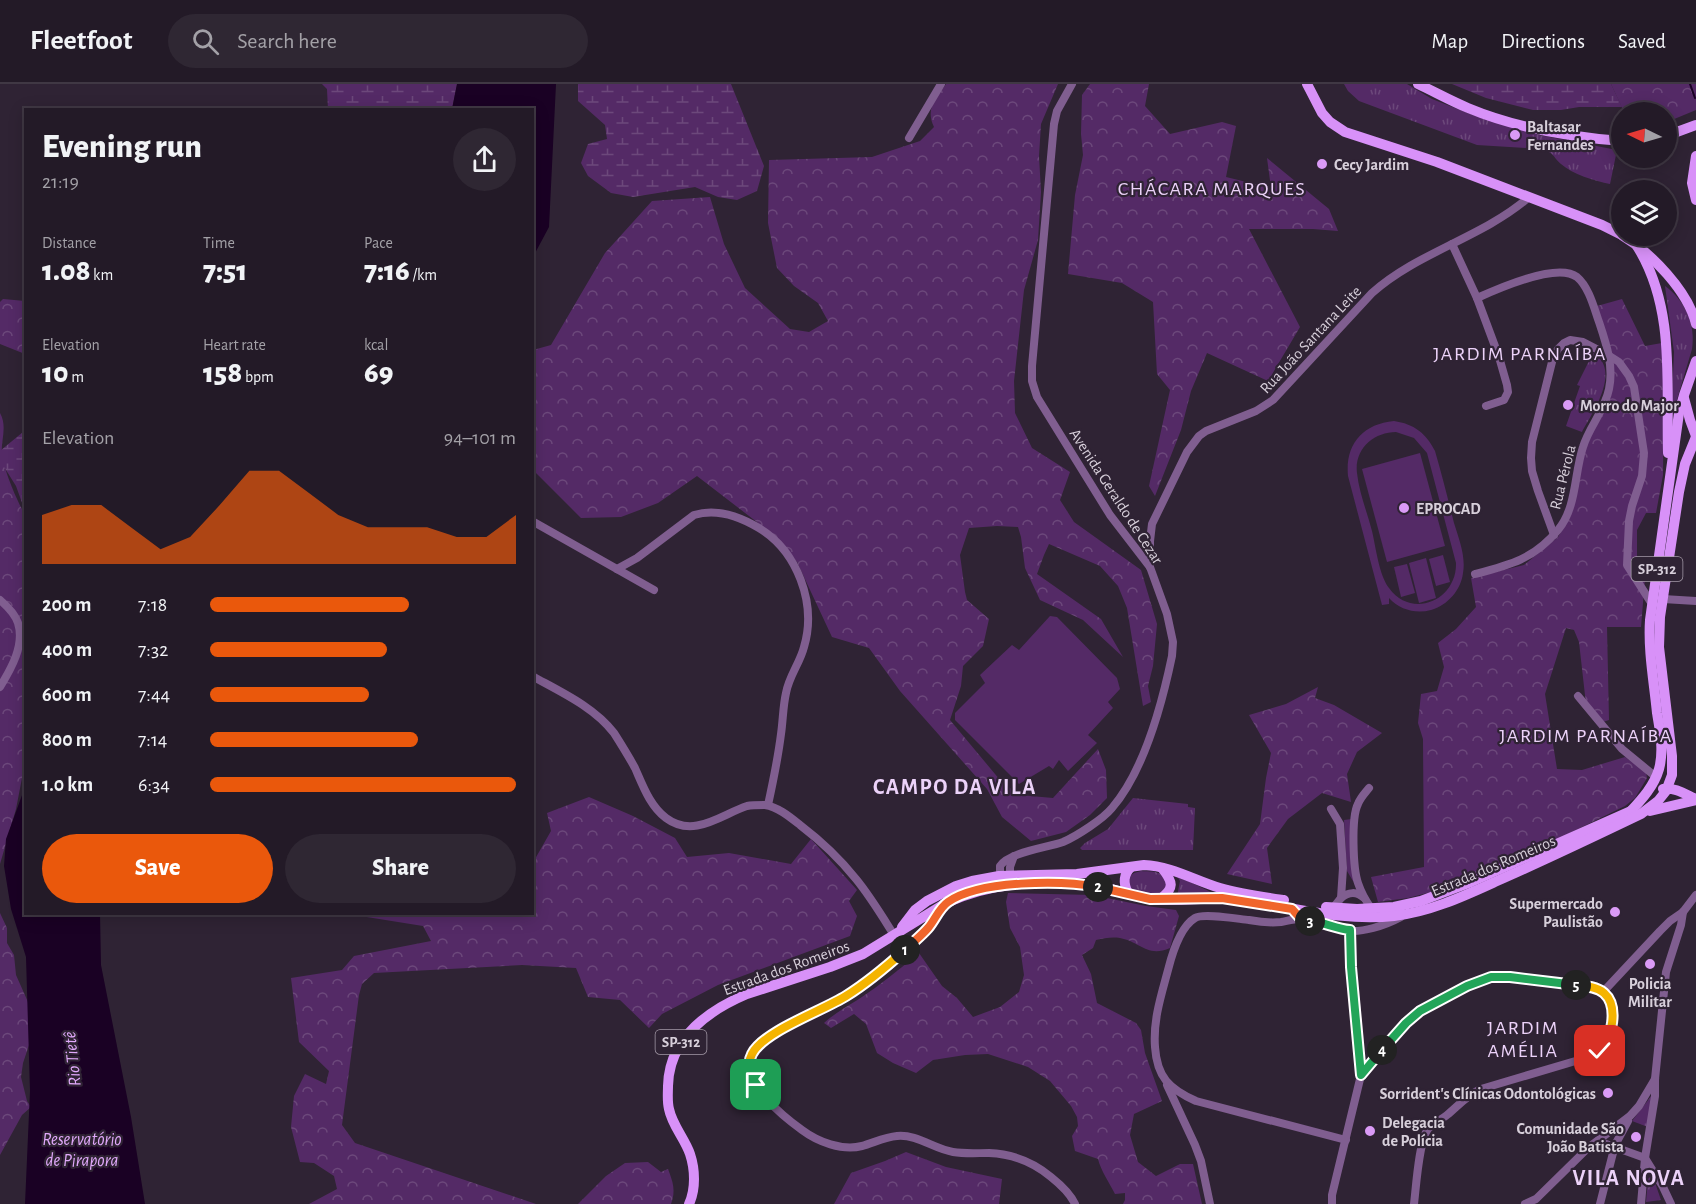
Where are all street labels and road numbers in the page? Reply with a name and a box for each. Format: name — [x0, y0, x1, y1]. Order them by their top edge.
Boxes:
street label: Rua João Santana Leite — [1257, 283, 1364, 396]
street label: Avenida Geraldo de Cezar — [1066, 426, 1166, 568]
street label: Rua Pérola — [1547, 443, 1579, 511]
road number: SP-312 — [1632, 557, 1682, 581]
street label: Estrada dos Romeiros — [1429, 833, 1558, 899]
street label: Estrada dos Romeiros — [721, 938, 852, 998]
road number: SP-312 — [656, 1030, 706, 1054]

